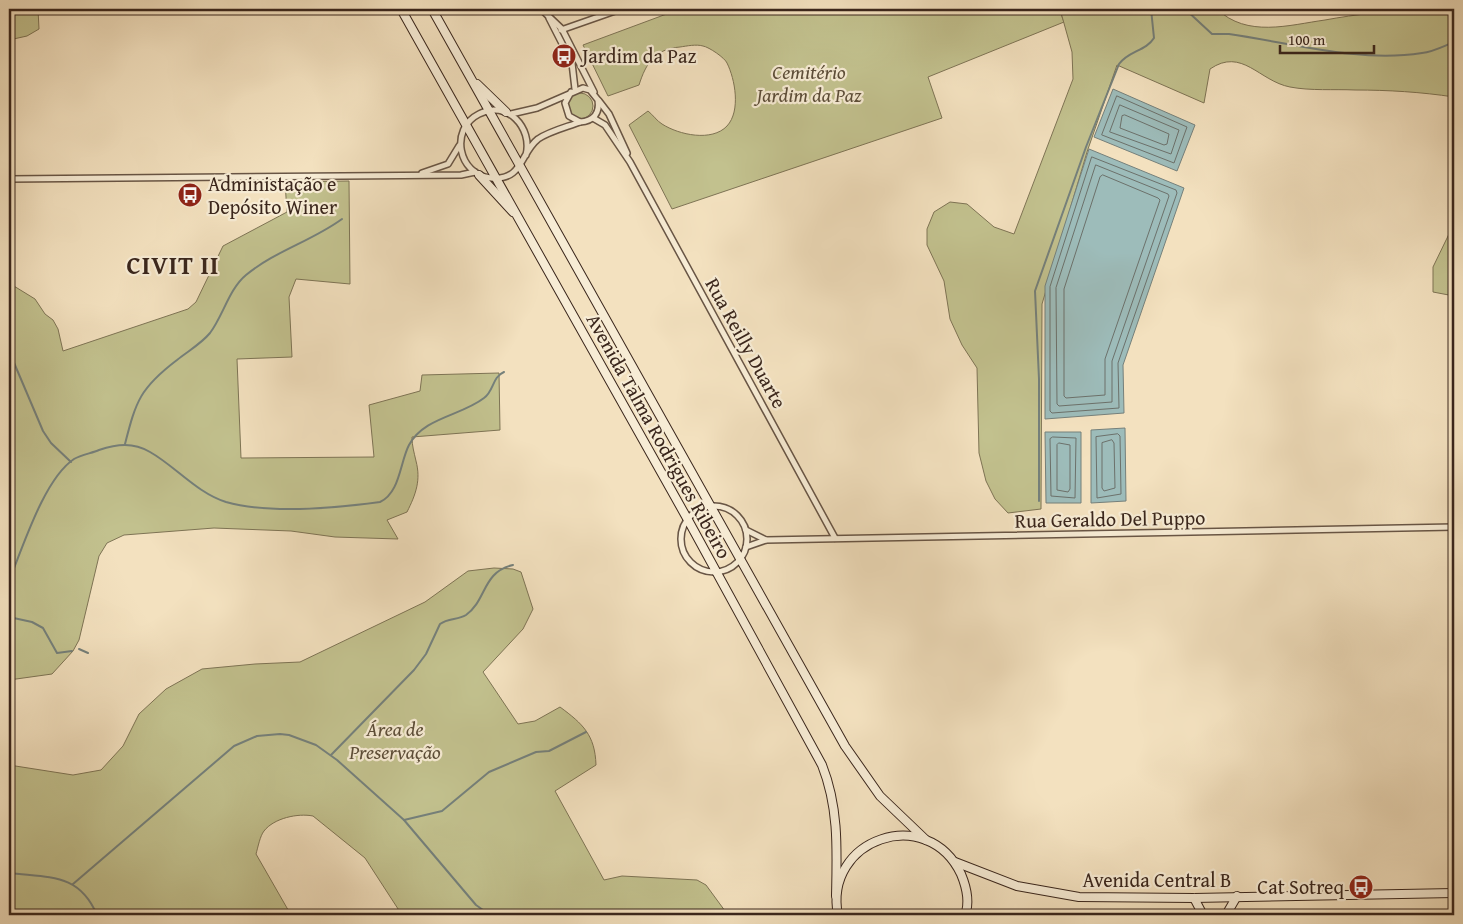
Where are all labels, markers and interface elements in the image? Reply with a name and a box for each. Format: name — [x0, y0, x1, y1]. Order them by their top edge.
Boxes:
scale bar — [1280, 22, 1374, 54]
text: 100 m — [1288, 29, 1326, 50]
place label: Jardim da Paz — [579, 41, 697, 70]
bus stop icon: Jardim da Paz — [551, 43, 577, 69]
park label: Cemitério Jardim da Paz — [753, 57, 862, 109]
place label: Administação e Depósito Winer — [208, 169, 337, 221]
bus stop icon: Administação e Depósito Winer — [177, 182, 203, 208]
district label: CIVIT II — [127, 247, 219, 283]
street label: Rua Reilly Duarte — [699, 272, 794, 413]
street label: Avenida Talma Rodrigues Ribeiro — [580, 308, 739, 564]
street label: Rua Geraldo Del Puppo — [1014, 502, 1206, 535]
park label: Área de Preservação — [348, 714, 441, 766]
street label: Avenida Central B — [1083, 865, 1231, 894]
place label: Cat Sotreq — [1257, 872, 1344, 901]
bus stop icon: Cat Sotreq — [1348, 874, 1374, 900]

